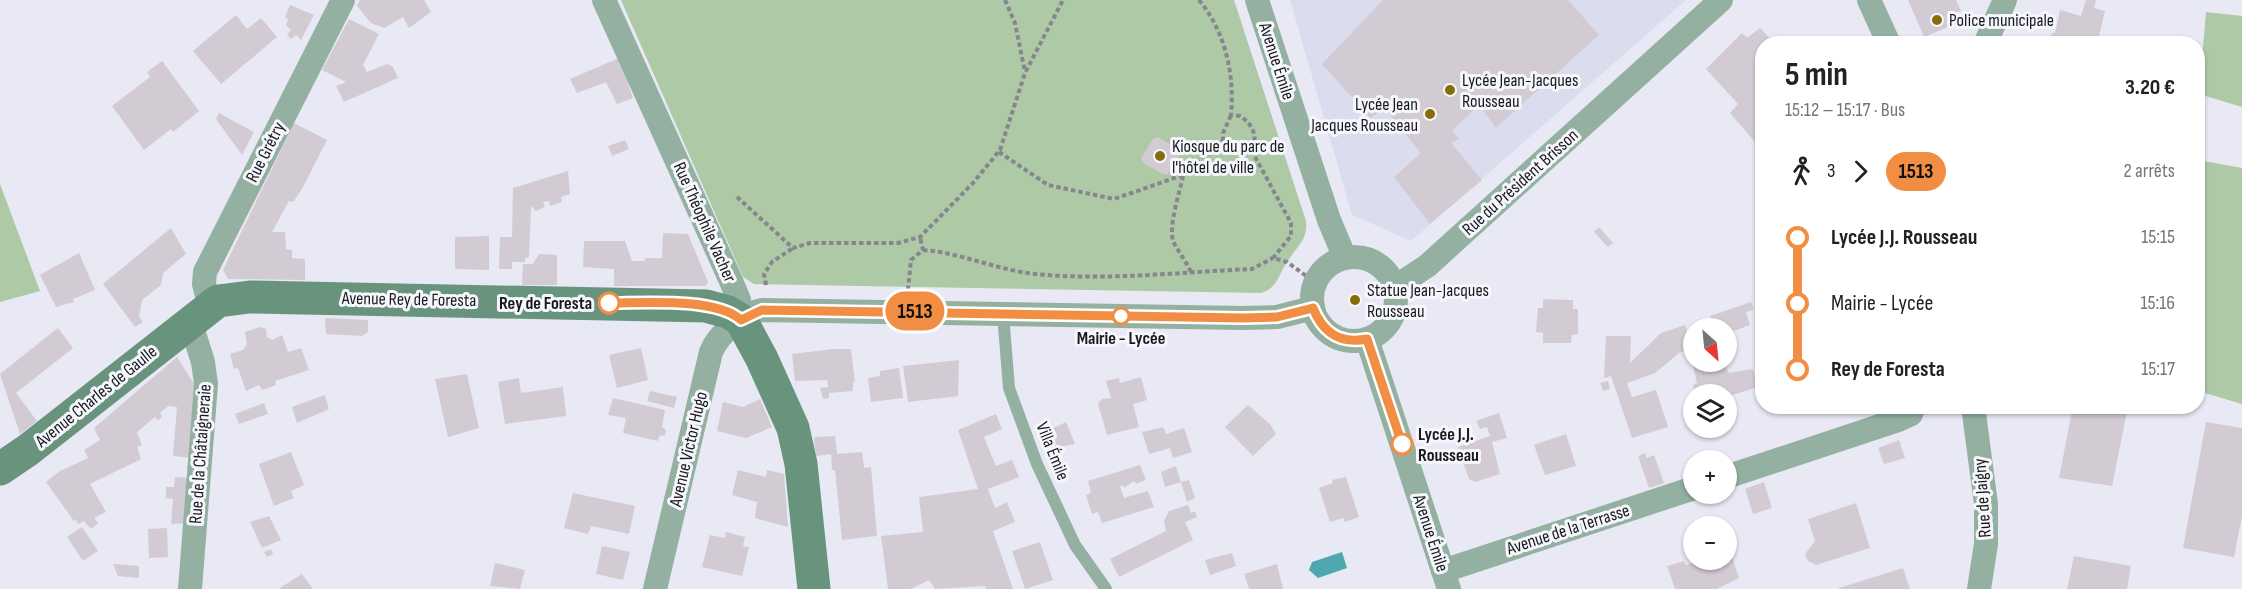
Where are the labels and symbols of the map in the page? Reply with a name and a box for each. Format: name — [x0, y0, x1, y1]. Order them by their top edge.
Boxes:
place label: Police municipale — [1949, 10, 2054, 31]
marker: Police municipale — [1930, 13, 1944, 27]
street label: Avenue Émile — [1254, 19, 1299, 102]
place label: Lycée Jean-Jacques Rousseau — [1462, 70, 1578, 112]
marker: Lycée Jean-Jacques Rousseau — [1443, 83, 1457, 97]
place label: Lycée Jean Jacques Rousseau — [1310, 94, 1418, 136]
marker: Lycée Jean Jacques Rousseau — [1423, 107, 1437, 121]
street label: Rue Grétry — [241, 119, 290, 186]
street label: Rue du Président Brisson — [1458, 125, 1583, 240]
place label: Kiosque du parc de l'hôtel de ville — [1172, 136, 1285, 178]
marker: Kiosque du parc de l'hôtel de ville — [1153, 149, 1167, 163]
street label: Rue Théophile Vacher — [669, 159, 740, 286]
place label: Statue Jean-Jacques Rousseau — [1367, 280, 1489, 322]
street label: Avenue Rey de Foresta — [341, 288, 476, 311]
marker: Rey de Foresta — [598, 292, 620, 314]
line badge: 1513 — [873, 292, 957, 330]
place label: Rey de Foresta — [499, 293, 592, 314]
marker: Statue Jean-Jacques Rousseau — [1348, 293, 1362, 307]
marker: Mairie - Lycée — [1112, 307, 1130, 325]
north arrow — [1683, 318, 1737, 372]
place label: Mairie - Lycée — [1077, 328, 1165, 349]
street label: Avenue Charles de Gaulle — [31, 341, 161, 452]
street label: Rue de la Châtaigneraie — [185, 383, 216, 525]
street label: Avenue Victor Hugo — [665, 389, 712, 510]
street label: Villa Émile — [1031, 419, 1074, 483]
place label: Lycée J.J. Rousseau — [1418, 424, 1479, 466]
marker: Lycée J.J. Rousseau — [1391, 433, 1413, 455]
street label: Rue de Jaigny — [1969, 458, 1996, 538]
street label: Avenue Émile — [1408, 491, 1453, 574]
street label: Avenue de la Terrasse — [1503, 500, 1632, 560]

